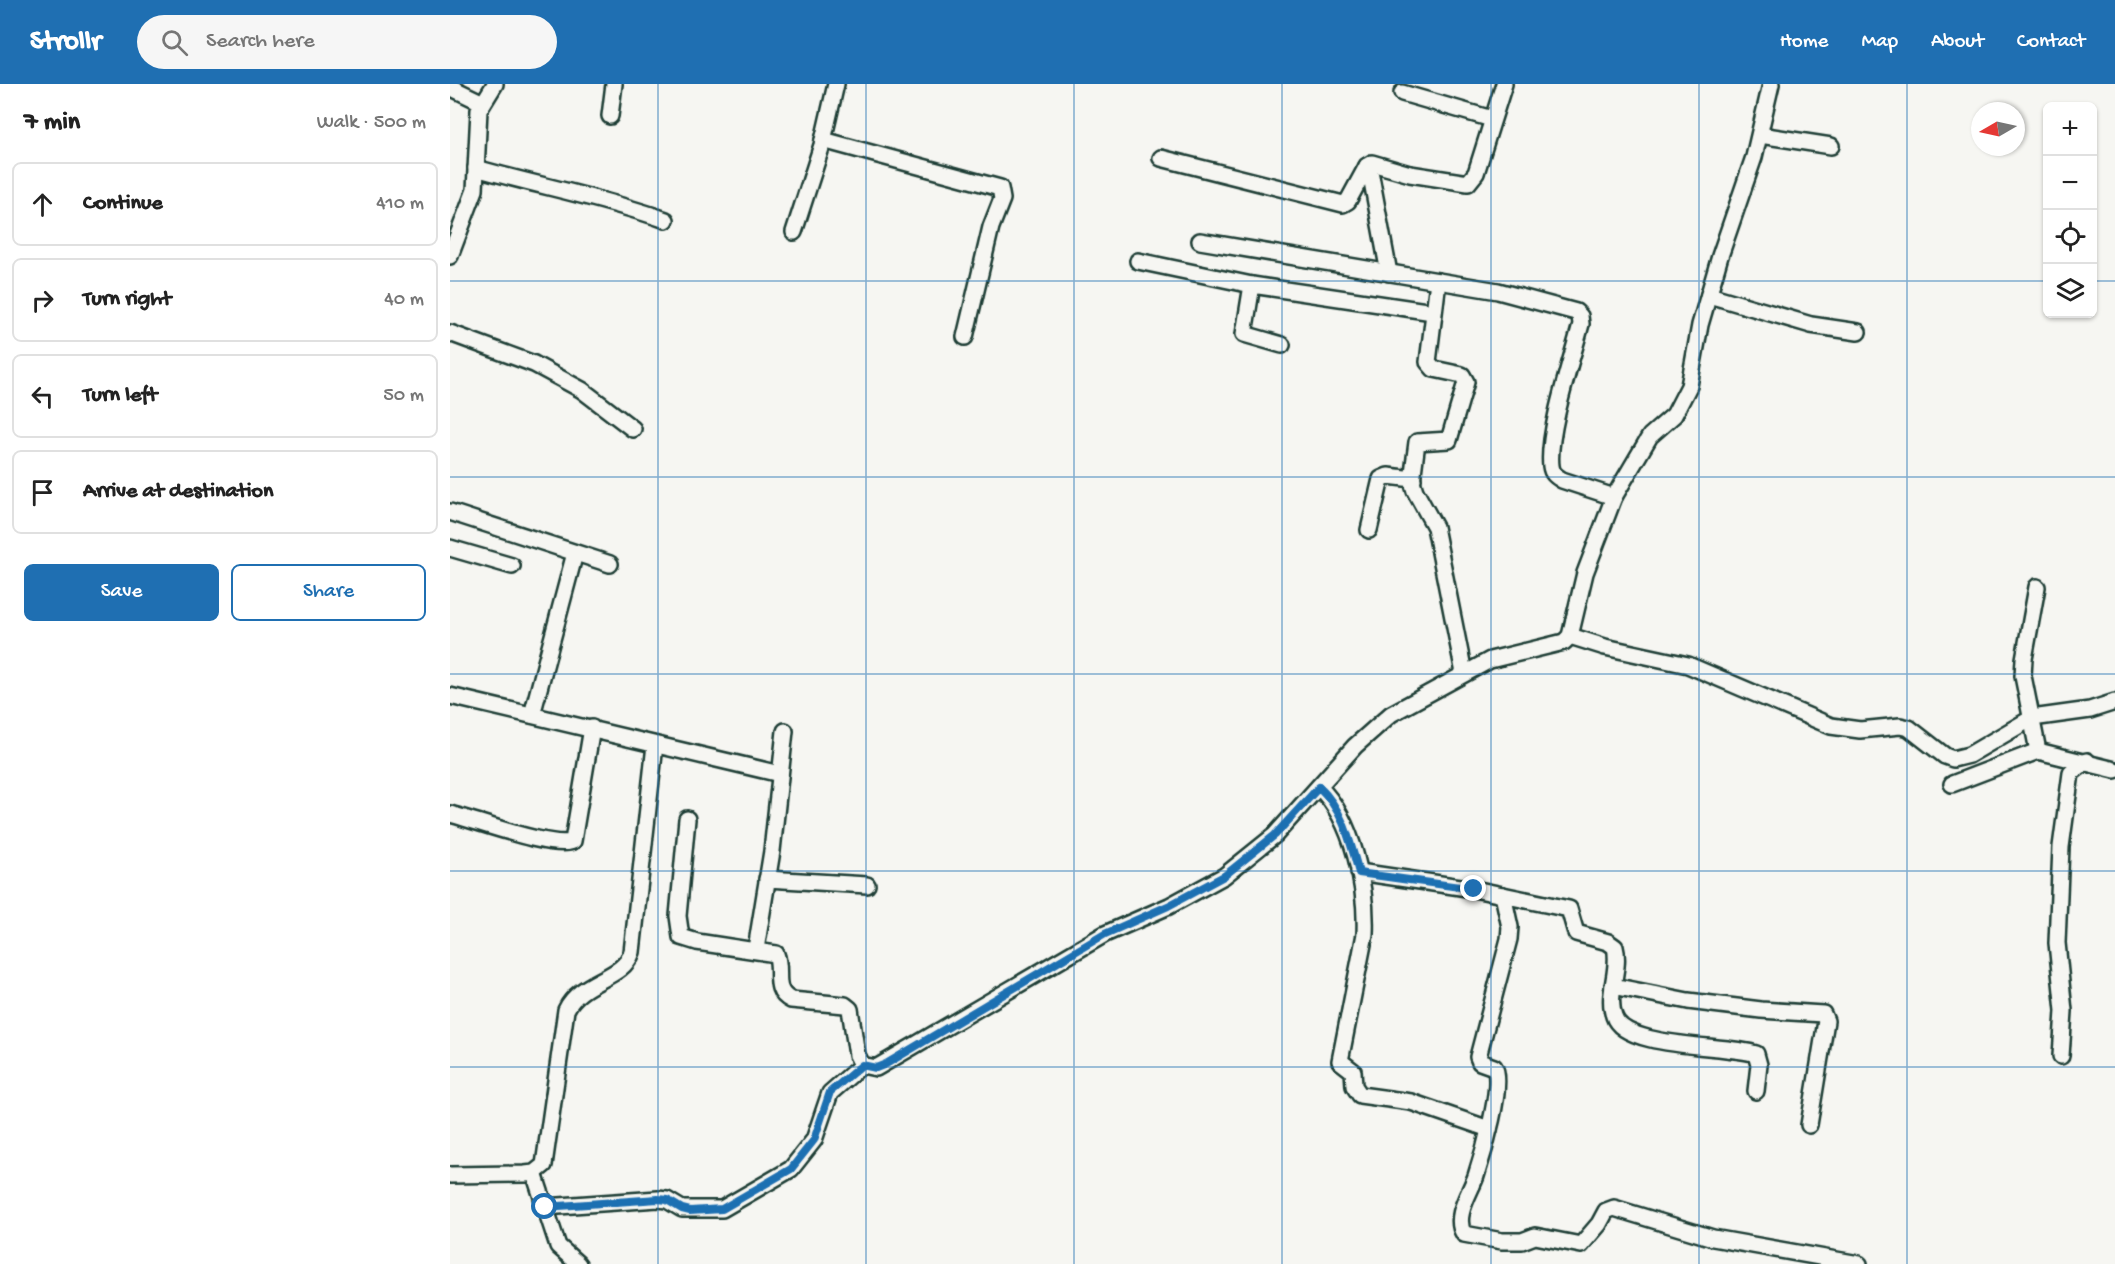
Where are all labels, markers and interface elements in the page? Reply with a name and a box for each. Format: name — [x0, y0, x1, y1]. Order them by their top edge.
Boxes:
search box — [137, 15, 557, 69]
text: Strollr — [30, 26, 101, 59]
icon: search — [158, 26, 191, 59]
text: Search here — [206, 29, 315, 55]
text: Home — [1780, 30, 1828, 55]
text: Map — [1861, 30, 1898, 55]
text: About — [1931, 30, 1984, 55]
text: Contact — [2017, 30, 2085, 55]
north arrow — [1971, 102, 2025, 156]
map controls — [2043, 102, 2097, 318]
button: + — [2043, 102, 2097, 156]
text: 7 min — [24, 108, 80, 139]
text: Walk · 500 m — [317, 112, 426, 135]
button: − — [2043, 156, 2097, 210]
icon: ahead — [26, 188, 59, 221]
text: Continue — [83, 191, 163, 217]
text: 410 m — [376, 193, 424, 216]
button: locate — [2043, 210, 2097, 264]
button: layers — [2043, 264, 2097, 318]
icon: right — [26, 284, 59, 317]
text: Turn right — [83, 287, 171, 313]
text: 40 m — [384, 289, 424, 312]
icon: left — [26, 380, 59, 413]
text: Turn left — [83, 383, 157, 409]
text: 50 m — [383, 385, 424, 408]
icon: arrive — [26, 476, 59, 509]
text: Arrive at destination — [83, 479, 273, 505]
button: Save — [24, 564, 219, 621]
button: Share — [231, 564, 426, 621]
route end — [1460, 875, 1486, 901]
route start — [531, 1193, 557, 1219]

